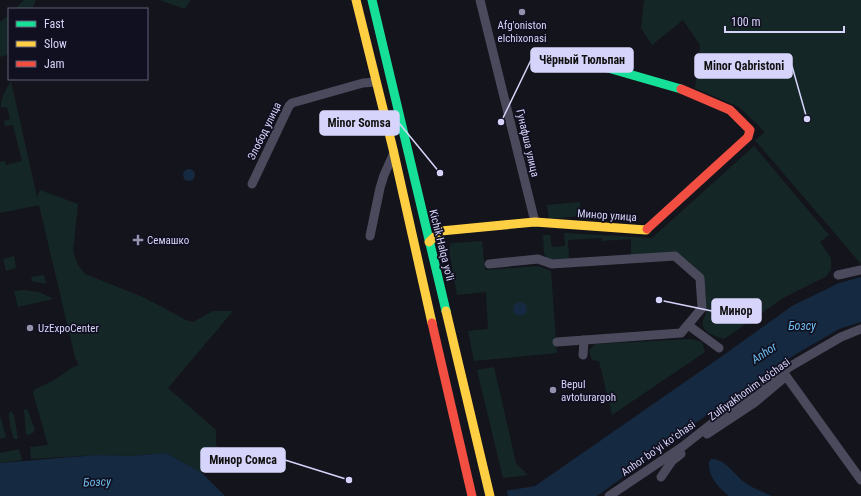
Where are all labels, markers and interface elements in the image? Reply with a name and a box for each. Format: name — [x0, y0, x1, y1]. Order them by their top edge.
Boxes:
marker: Afg'oniston elchixonasi — [517, 7, 527, 17]
legend — [8, 8, 148, 80]
scale bar — [725, 8, 844, 34]
text: 100 m — [731, 15, 761, 29]
text: Fast — [44, 17, 65, 31]
place label: Afg'oniston elchixonasi — [497, 19, 547, 45]
text: Slow — [44, 37, 67, 51]
callout: Чёрный Тюльпан — [531, 48, 633, 72]
text: Чёрный Тюльпан — [539, 53, 625, 67]
callout: Minor Qabristoni — [695, 54, 792, 78]
text: Jam — [44, 57, 65, 71]
text: Minor Qabristoni — [704, 59, 784, 73]
street label: Элобод улица — [245, 100, 284, 162]
street label: Гунафша улица — [513, 108, 542, 178]
callout: Minor Somsa — [320, 111, 399, 135]
text: Minor Somsa — [327, 116, 391, 130]
street label: Минор улица — [577, 207, 637, 224]
street label: Kichik Halqa yo'li — [426, 208, 457, 282]
marker: Семашко — [132, 234, 144, 246]
place label: Семашко — [147, 234, 190, 247]
callout: Минор — [712, 299, 761, 323]
text: Минор — [720, 304, 753, 318]
water label: Бозсу — [788, 319, 817, 333]
place label: UzExpoCenter — [38, 322, 99, 335]
marker: UzExpoCenter — [25, 323, 35, 333]
water label: Anhor — [748, 339, 780, 367]
street label: Zulfiyakhonim ko'chasi — [706, 355, 793, 423]
place label: Bepul avtoturargoh — [561, 378, 616, 404]
marker: Bepul avtoturargoh — [548, 385, 558, 395]
street label: Anhor boʻyi koʻchasi — [619, 418, 698, 479]
callout: Минор Сомса — [201, 448, 285, 472]
text: Минор Сомса — [209, 453, 277, 467]
water label: Бозсу — [83, 474, 112, 489]

